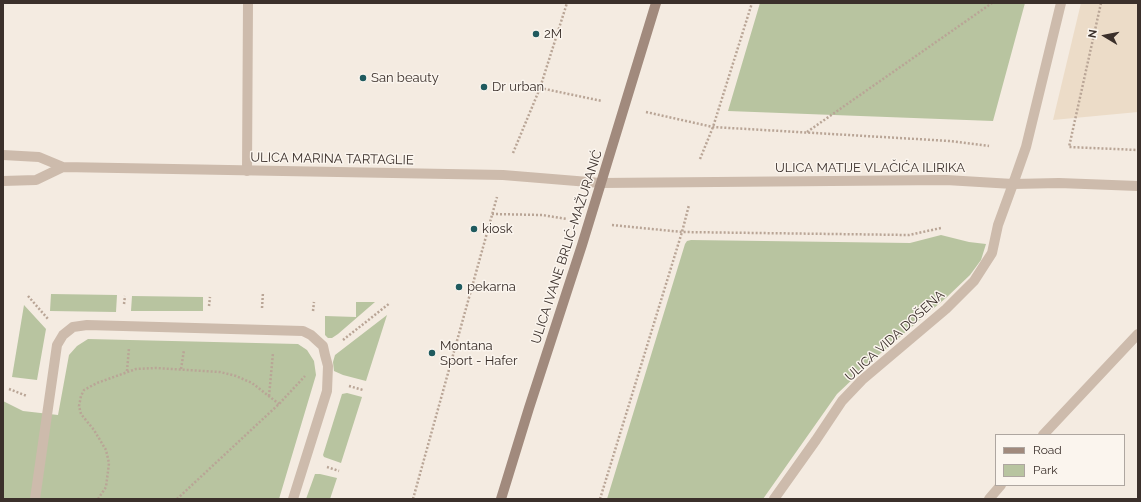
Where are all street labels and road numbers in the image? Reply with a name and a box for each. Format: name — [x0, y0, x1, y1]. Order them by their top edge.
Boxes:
street label: ULICA IVANE BRLIĆ-MAŽURANIĆ — [528, 148, 606, 346]
street label: ULICA MARINA TARTAGLIE — [250, 150, 414, 168]
street label: ULICA MATIJE VLAČIĆA ILIRIKA — [775, 160, 965, 176]
street label: ULICA VIDA DOŠENA — [842, 287, 948, 385]

